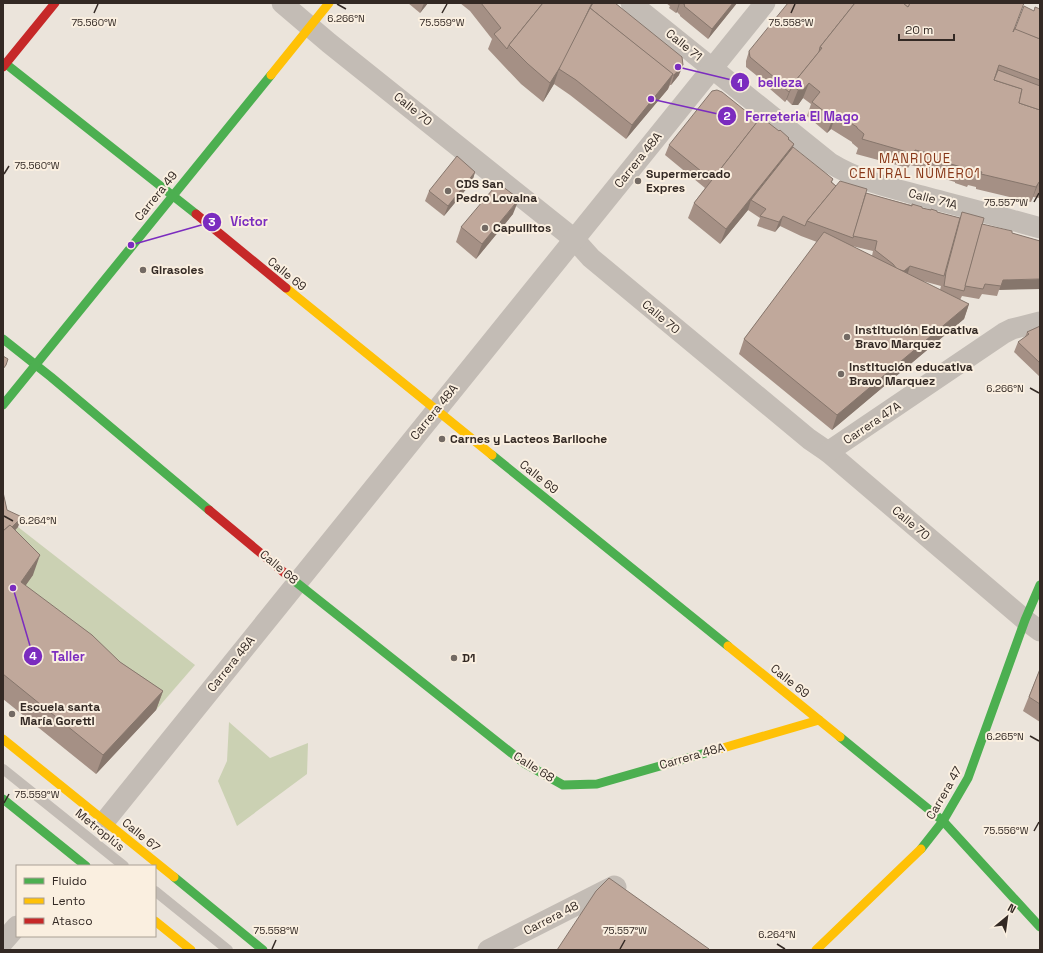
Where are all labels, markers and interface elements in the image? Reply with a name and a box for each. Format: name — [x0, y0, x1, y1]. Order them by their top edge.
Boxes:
text: 6.266°N — [327, 12, 365, 25]
text: 75.560°W — [71, 16, 117, 29]
text: 75.559°W — [420, 16, 465, 29]
text: 75.558°W — [769, 16, 814, 29]
scale bar — [899, 16, 954, 42]
text: 20 m — [905, 22, 933, 38]
street label: Calle 71 — [663, 25, 705, 65]
callout: belleza — [730, 70, 810, 95]
text: belleza — [758, 74, 803, 91]
text: 1 — [737, 75, 743, 91]
street label: Calle 70 — [390, 89, 436, 129]
callout: Ferreteria El Mago — [717, 104, 866, 129]
text: 2 — [723, 108, 731, 124]
text: Ferreteria El Mago — [745, 108, 859, 125]
street label: Carrera 48A — [611, 128, 666, 191]
district label: MANRIQUE CENTRAL NUMERO1 — [849, 150, 981, 182]
text: 75.560°W — [14, 159, 60, 172]
place label: Supermercado Expres — [646, 166, 731, 196]
street label: Carrera 49 — [131, 168, 181, 224]
place label: CDS San Pedro Lovaina — [456, 176, 537, 206]
marker: Supermercado Expres — [633, 176, 643, 186]
street label: Calle 71A — [907, 185, 960, 213]
marker: CDS San Pedro Lovaina — [443, 186, 453, 196]
text: 75.557°W — [984, 196, 1028, 209]
callout: Víctor — [202, 209, 276, 234]
text: Víctor — [230, 213, 268, 230]
text: 3 — [208, 214, 216, 230]
place label: Capullitos — [493, 220, 551, 236]
marker: Capullitos — [480, 223, 490, 233]
street label: Calle 69 — [264, 254, 310, 294]
place label: Girasoles — [151, 262, 204, 278]
marker: Girasoles — [138, 265, 148, 275]
street label: Calle 70 — [639, 296, 683, 338]
place label: Institución Educativa Bravo Marquez — [855, 322, 979, 352]
marker: Institución Educativa Bravo Marquez — [842, 332, 852, 342]
place label: Institución educativa Bravo Marquez — [849, 359, 973, 389]
marker: Institución educativa Bravo Marquez — [836, 369, 846, 379]
street label: Carrera 48A — [407, 380, 462, 443]
text: 6.266°N — [986, 382, 1024, 395]
street label: Carrera 47A — [840, 398, 904, 448]
place label: Carnes y Lacteos Bariloche — [450, 431, 607, 447]
marker: Carnes y Lacteos Bariloche — [437, 434, 447, 444]
street label: Calle 69 — [516, 457, 562, 497]
street label: Calle 70 — [889, 502, 933, 544]
text: 6.264°N — [19, 514, 57, 527]
street label: Calle 68 — [256, 546, 302, 588]
street label: Carrera 48A — [204, 632, 259, 695]
callout: Taller — [23, 644, 93, 669]
text: 4 — [29, 648, 37, 664]
text: Taller — [51, 648, 85, 665]
place label: D1 — [462, 650, 475, 666]
marker: D1 — [449, 653, 459, 663]
street label: Calle 69 — [767, 661, 813, 701]
place label: Escuela santa María Goretti — [20, 699, 100, 729]
marker: Escuela santa María Goretti — [7, 709, 17, 719]
text: 6.265°N — [986, 730, 1024, 743]
street label: Carrera 48A — [657, 739, 727, 773]
street label: Calle 68 — [510, 748, 558, 786]
street label: Carrera 47 — [922, 763, 966, 822]
text: 75.559°W — [15, 788, 60, 801]
street label: Metroplús — [72, 805, 128, 855]
street label: Calle 67 — [119, 815, 164, 855]
text: 75.556°W — [984, 824, 1029, 837]
legend — [16, 865, 156, 937]
text: Fluido — [52, 873, 87, 889]
text: Lento — [52, 893, 86, 909]
street label: Carrera 48 — [521, 897, 581, 939]
north arrow — [987, 897, 1027, 937]
text: N — [1005, 900, 1018, 916]
text: Atasco — [52, 913, 93, 929]
text: 75.558°W — [254, 924, 299, 937]
text: 75.557°W — [603, 924, 647, 937]
text: 6.264°N — [758, 928, 796, 941]

